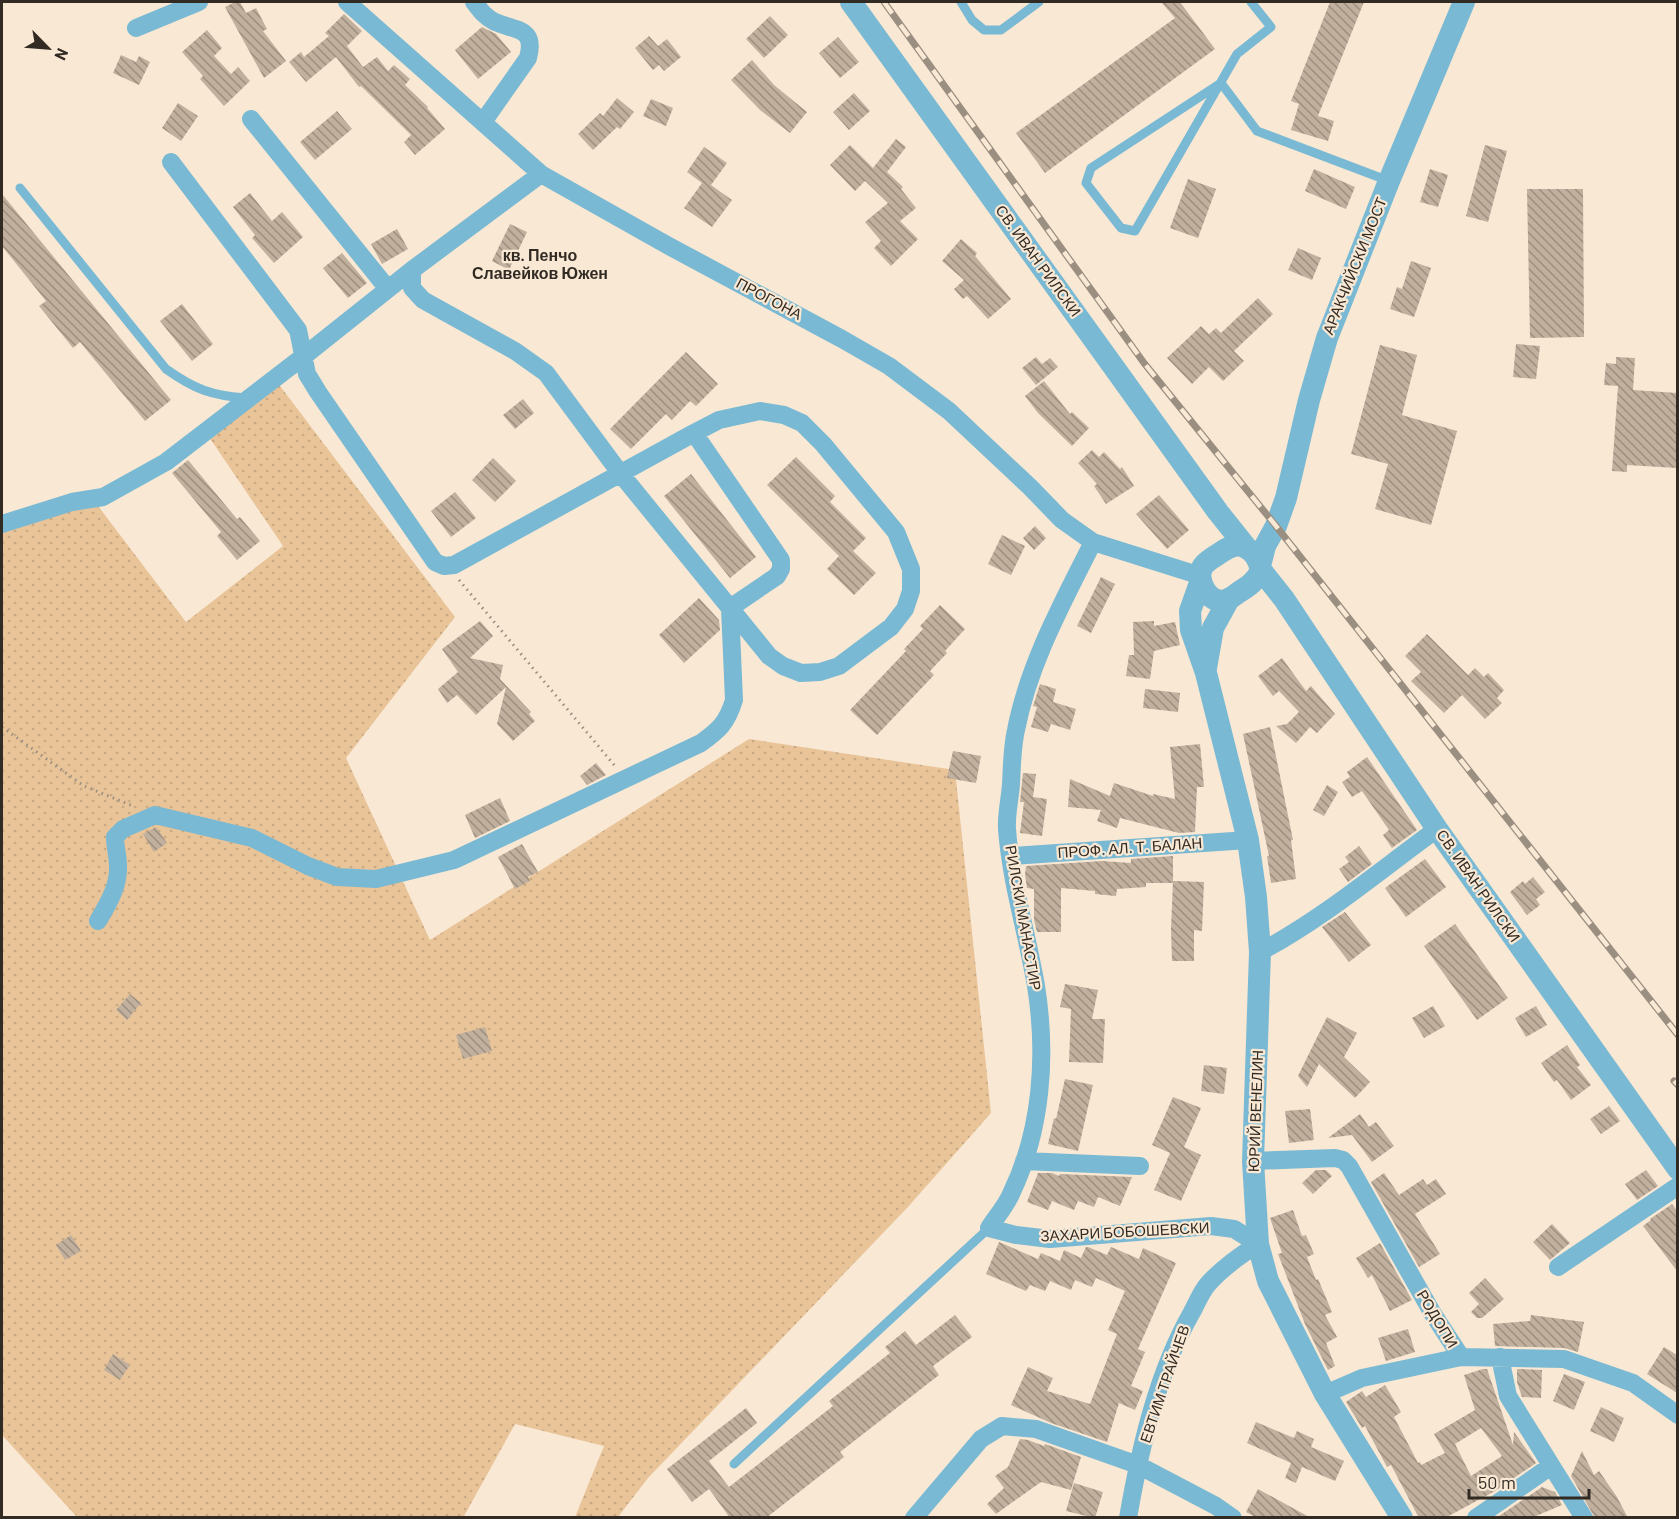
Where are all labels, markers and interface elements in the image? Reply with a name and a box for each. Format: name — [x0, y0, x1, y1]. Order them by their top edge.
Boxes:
north arrow — [18, 18, 78, 78]
text: N — [51, 46, 73, 63]
street label: АРАКЧИЙСКИ МОСТ — [1318, 194, 1390, 337]
street label: СВ. ИВАН РИЛСКИ — [992, 201, 1085, 320]
district label: кв. Пенчо Славейков Южен — [472, 245, 608, 282]
street label: ПРОГОНА — [733, 273, 805, 323]
street label: СВ. ИВАН РИЛСКИ — [1433, 826, 1524, 945]
street label: ПРОФ. АЛ. Т. БАЛАН — [1057, 833, 1203, 861]
street label: РИЛСКИ МАНАСТИР — [1002, 844, 1046, 992]
street label: ЮРИЙ ВЕНЕЛИН — [1244, 1050, 1266, 1172]
street label: ЗАХАРИ БОБОШЕВСКИ — [1040, 1218, 1210, 1244]
street label: РОДОПИ — [1414, 1286, 1462, 1351]
street label: ЕВТИМ ТРАЙЧЕВ — [1135, 1322, 1193, 1445]
scale bar — [1469, 1462, 1589, 1500]
text: 50 m — [1478, 1471, 1516, 1493]

